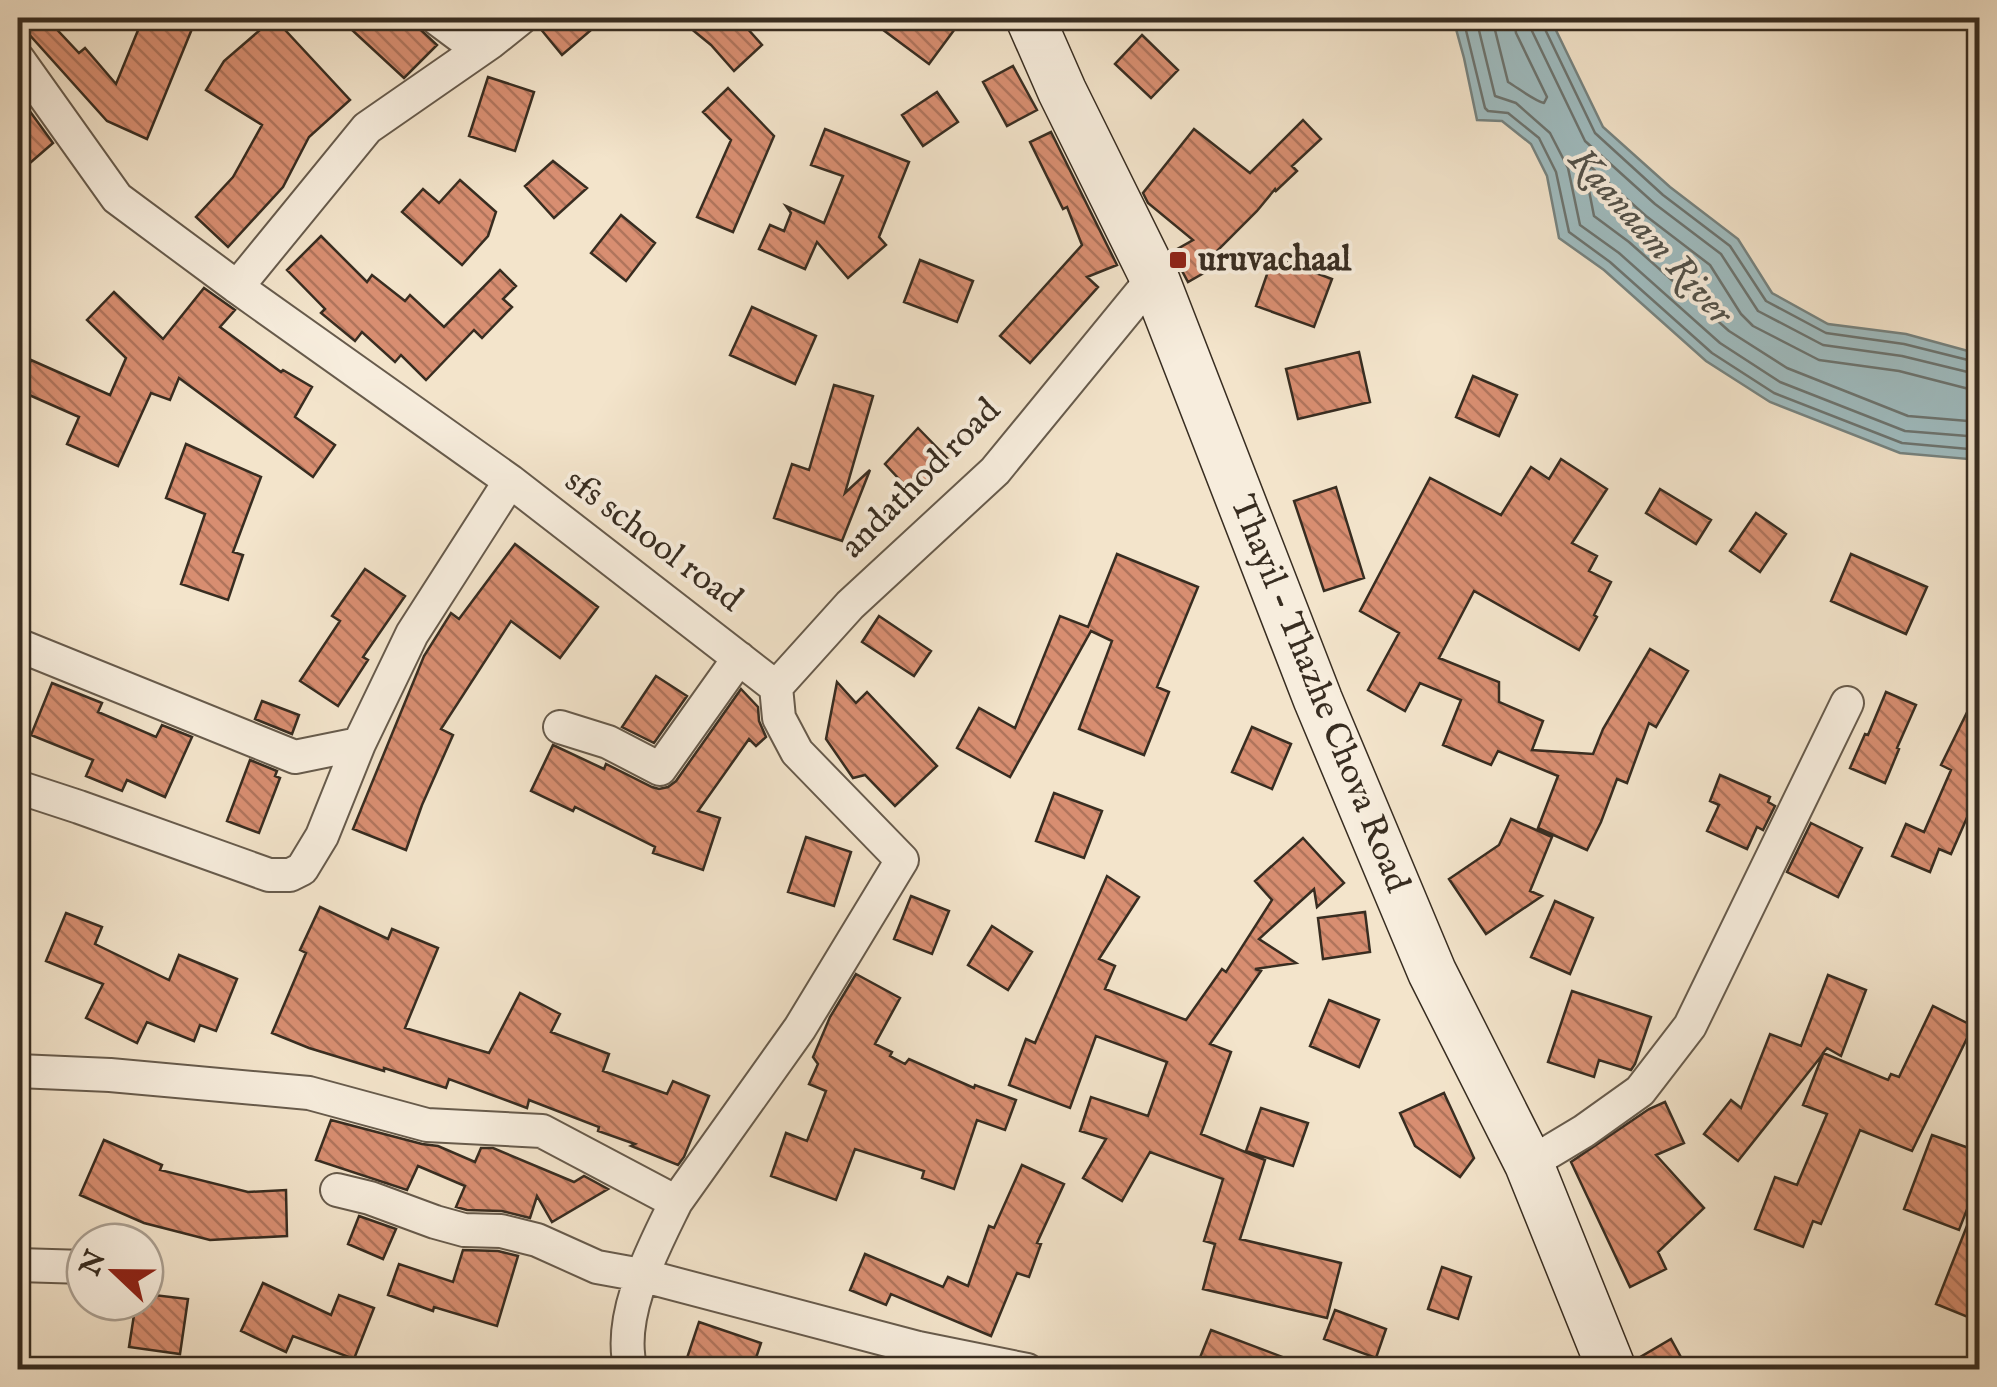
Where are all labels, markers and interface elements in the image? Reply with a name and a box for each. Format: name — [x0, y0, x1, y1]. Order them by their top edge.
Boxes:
water label: Kaanaam River — [1556, 136, 1744, 338]
place label: uruvachaal — [1198, 238, 1353, 283]
marker: uruvachaal — [1167, 249, 1189, 271]
street label: andathod road — [831, 389, 1011, 569]
street label: sfs school road — [555, 460, 751, 623]
street label: Thayil - Thazhe Chova Road — [1219, 489, 1419, 899]
north arrow — [65, 1222, 165, 1322]
text: N — [73, 1246, 115, 1282]

